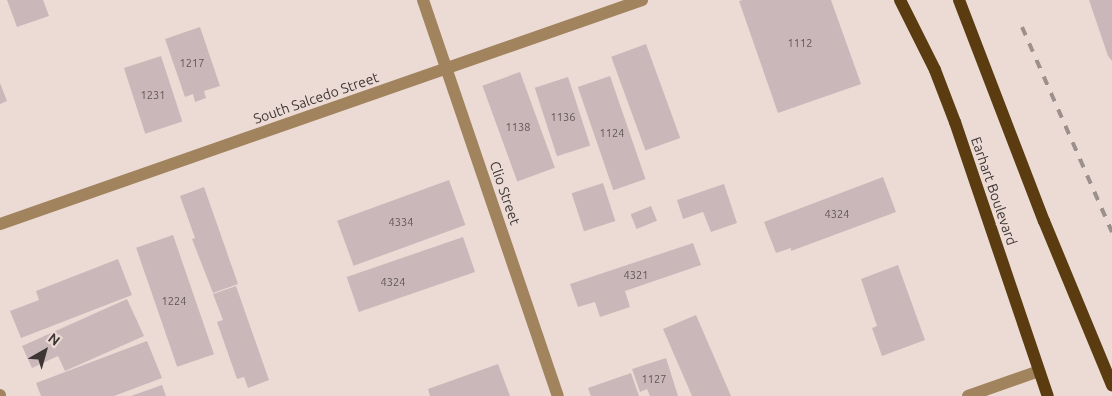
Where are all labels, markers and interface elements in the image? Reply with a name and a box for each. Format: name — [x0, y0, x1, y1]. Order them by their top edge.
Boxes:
house number: 1112 — [788, 36, 812, 50]
house number: 1217 — [180, 56, 204, 70]
street label: South Salcedo Street — [251, 69, 381, 127]
house number: 1231 — [141, 88, 165, 102]
house number: 1136 — [551, 110, 575, 124]
house number: 1138 — [506, 120, 530, 134]
house number: 1124 — [600, 126, 624, 140]
street label: Earhart Boulevard — [968, 135, 1020, 247]
street label: Clio Street — [486, 159, 524, 227]
house number: 4324 — [825, 207, 849, 221]
house number: 4334 — [389, 215, 413, 229]
house number: 4321 — [624, 268, 648, 282]
house number: 4324 — [381, 275, 405, 289]
house number: 1224 — [162, 294, 186, 308]
north arrow — [20, 326, 70, 376]
text: N — [45, 330, 63, 349]
house number: 1127 — [642, 372, 666, 386]

